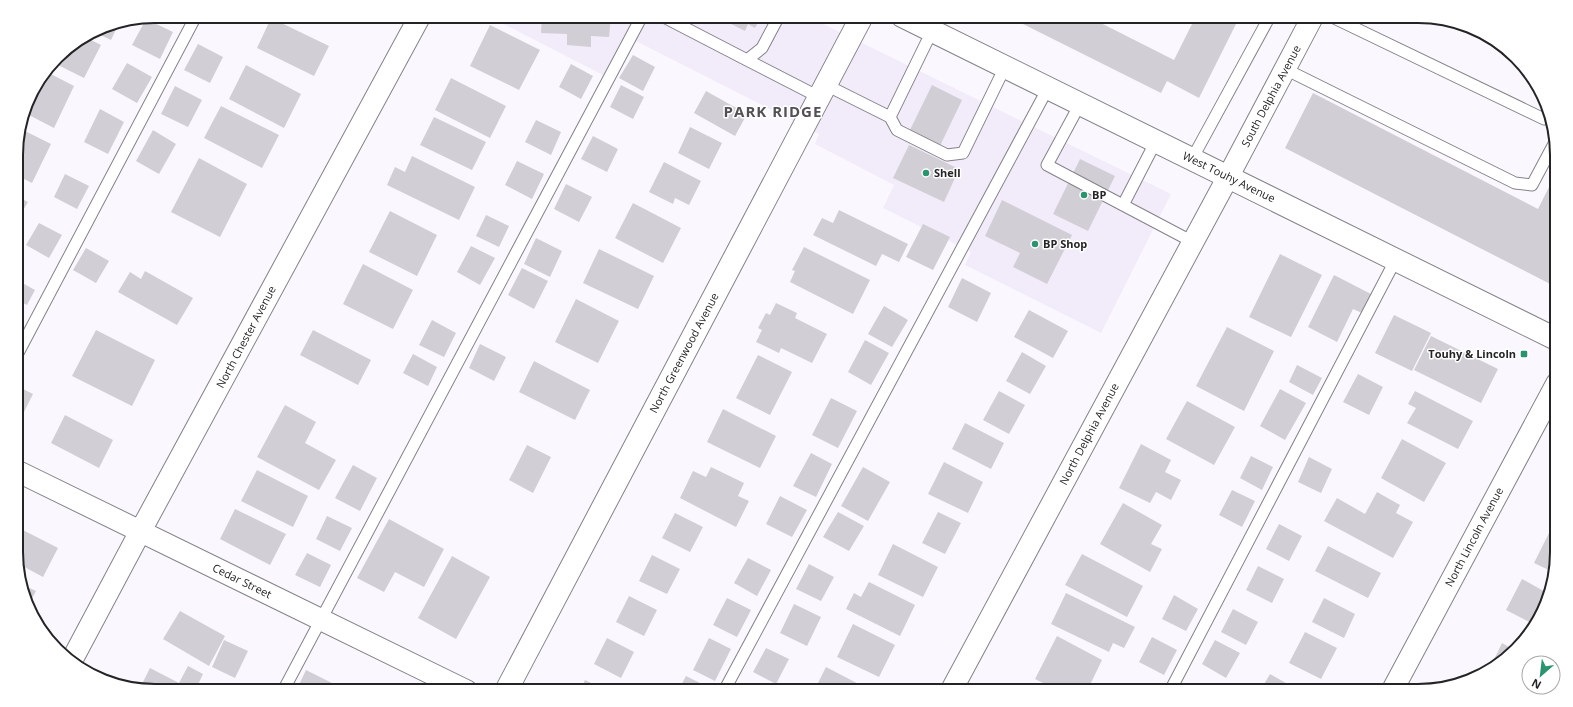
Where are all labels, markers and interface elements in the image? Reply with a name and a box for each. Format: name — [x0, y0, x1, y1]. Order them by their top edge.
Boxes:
street label: South Delphia Avenue — [1237, 42, 1304, 149]
district label: PARK RIDGE — [724, 101, 822, 121]
street label: West Touhy Avenue — [1180, 148, 1278, 205]
place label: Shell — [934, 165, 961, 180]
marker: Shell — [921, 168, 931, 178]
place label: BP — [1092, 187, 1106, 202]
marker: BP — [1079, 190, 1089, 200]
place label: BP Shop — [1043, 236, 1087, 251]
marker: BP Shop — [1030, 239, 1040, 249]
street label: North Chester Avenue — [212, 283, 279, 391]
street label: North Greenwood Avenue — [645, 290, 722, 416]
place label: Touhy & Lincoln — [1428, 346, 1516, 361]
marker: Touhy & Lincoln — [1519, 349, 1529, 359]
street label: North Delphia Avenue — [1055, 380, 1122, 487]
street label: North Lincoln Avenue — [1441, 484, 1506, 589]
street label: Cedar Street — [210, 560, 274, 601]
north arrow — [1521, 655, 1561, 695]
text: N — [1529, 676, 1544, 693]

